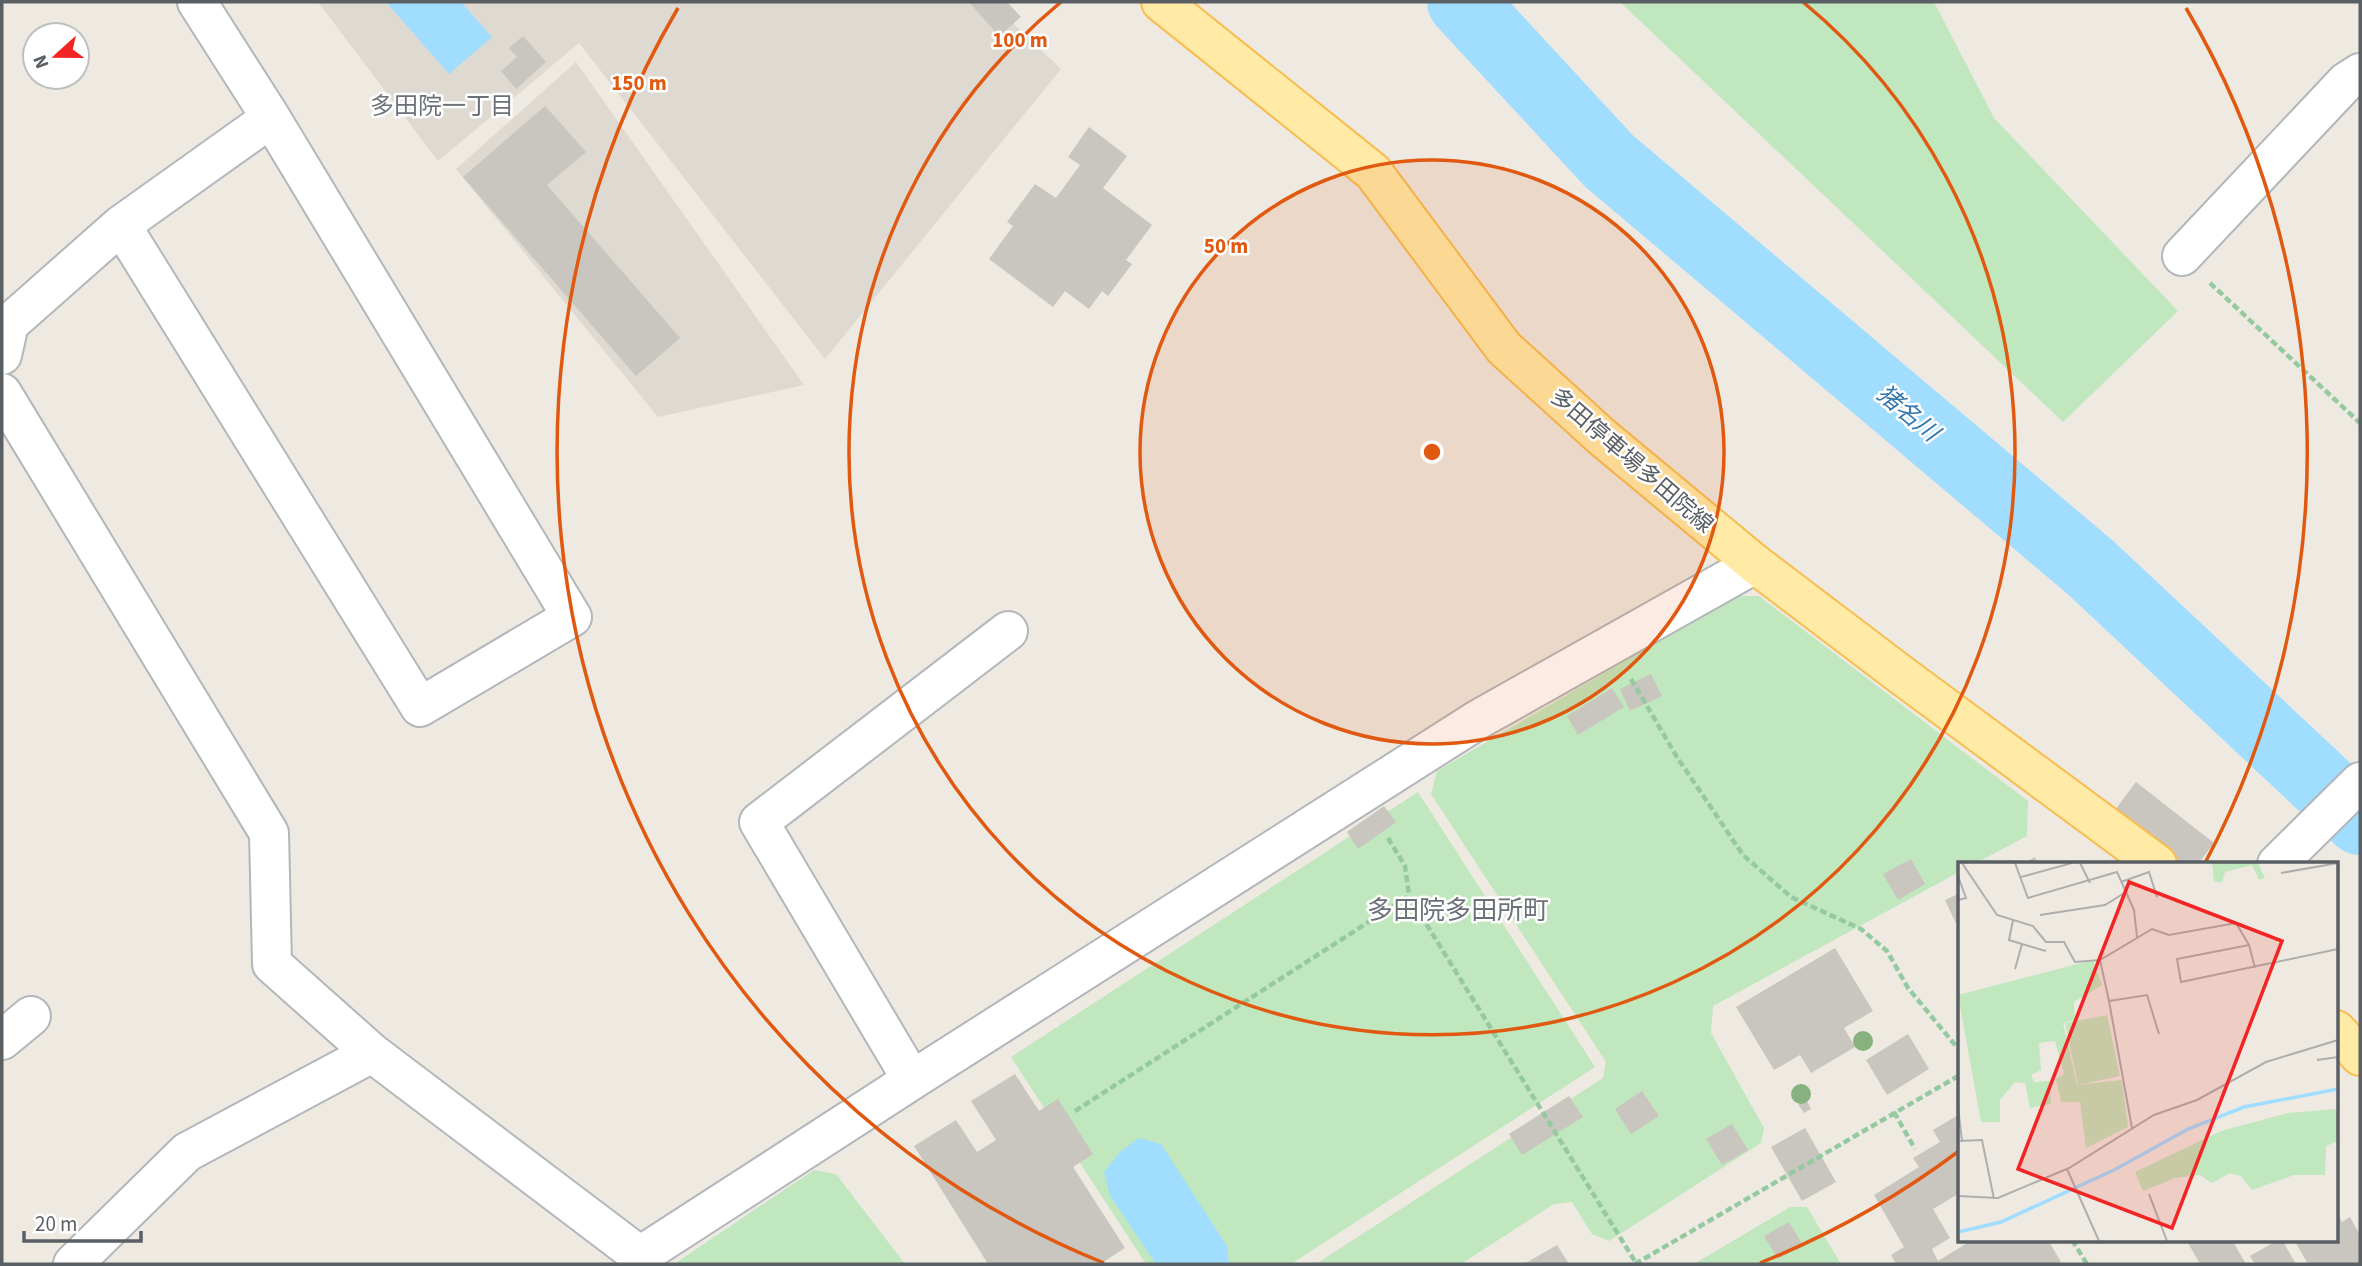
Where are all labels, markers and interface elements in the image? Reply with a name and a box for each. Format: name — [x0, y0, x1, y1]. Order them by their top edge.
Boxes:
north arrow — [21, 21, 91, 91]
text: 100 m — [992, 25, 1048, 55]
text: N — [27, 51, 56, 72]
text: 150 m — [611, 68, 667, 98]
district label: 多田院一丁目 — [370, 89, 514, 124]
text: 50 m — [1204, 231, 1248, 261]
water label: 猪名川 — [1869, 377, 1949, 452]
street label: 多田停車場多田院線 — [1543, 380, 1721, 541]
centre of rings — [1420, 440, 1444, 464]
inset map — [1958, 862, 2338, 1242]
district label: 多田院多田所町 — [1367, 892, 1549, 929]
scale bar — [24, 1200, 142, 1244]
text: 20 m — [35, 1209, 77, 1239]

